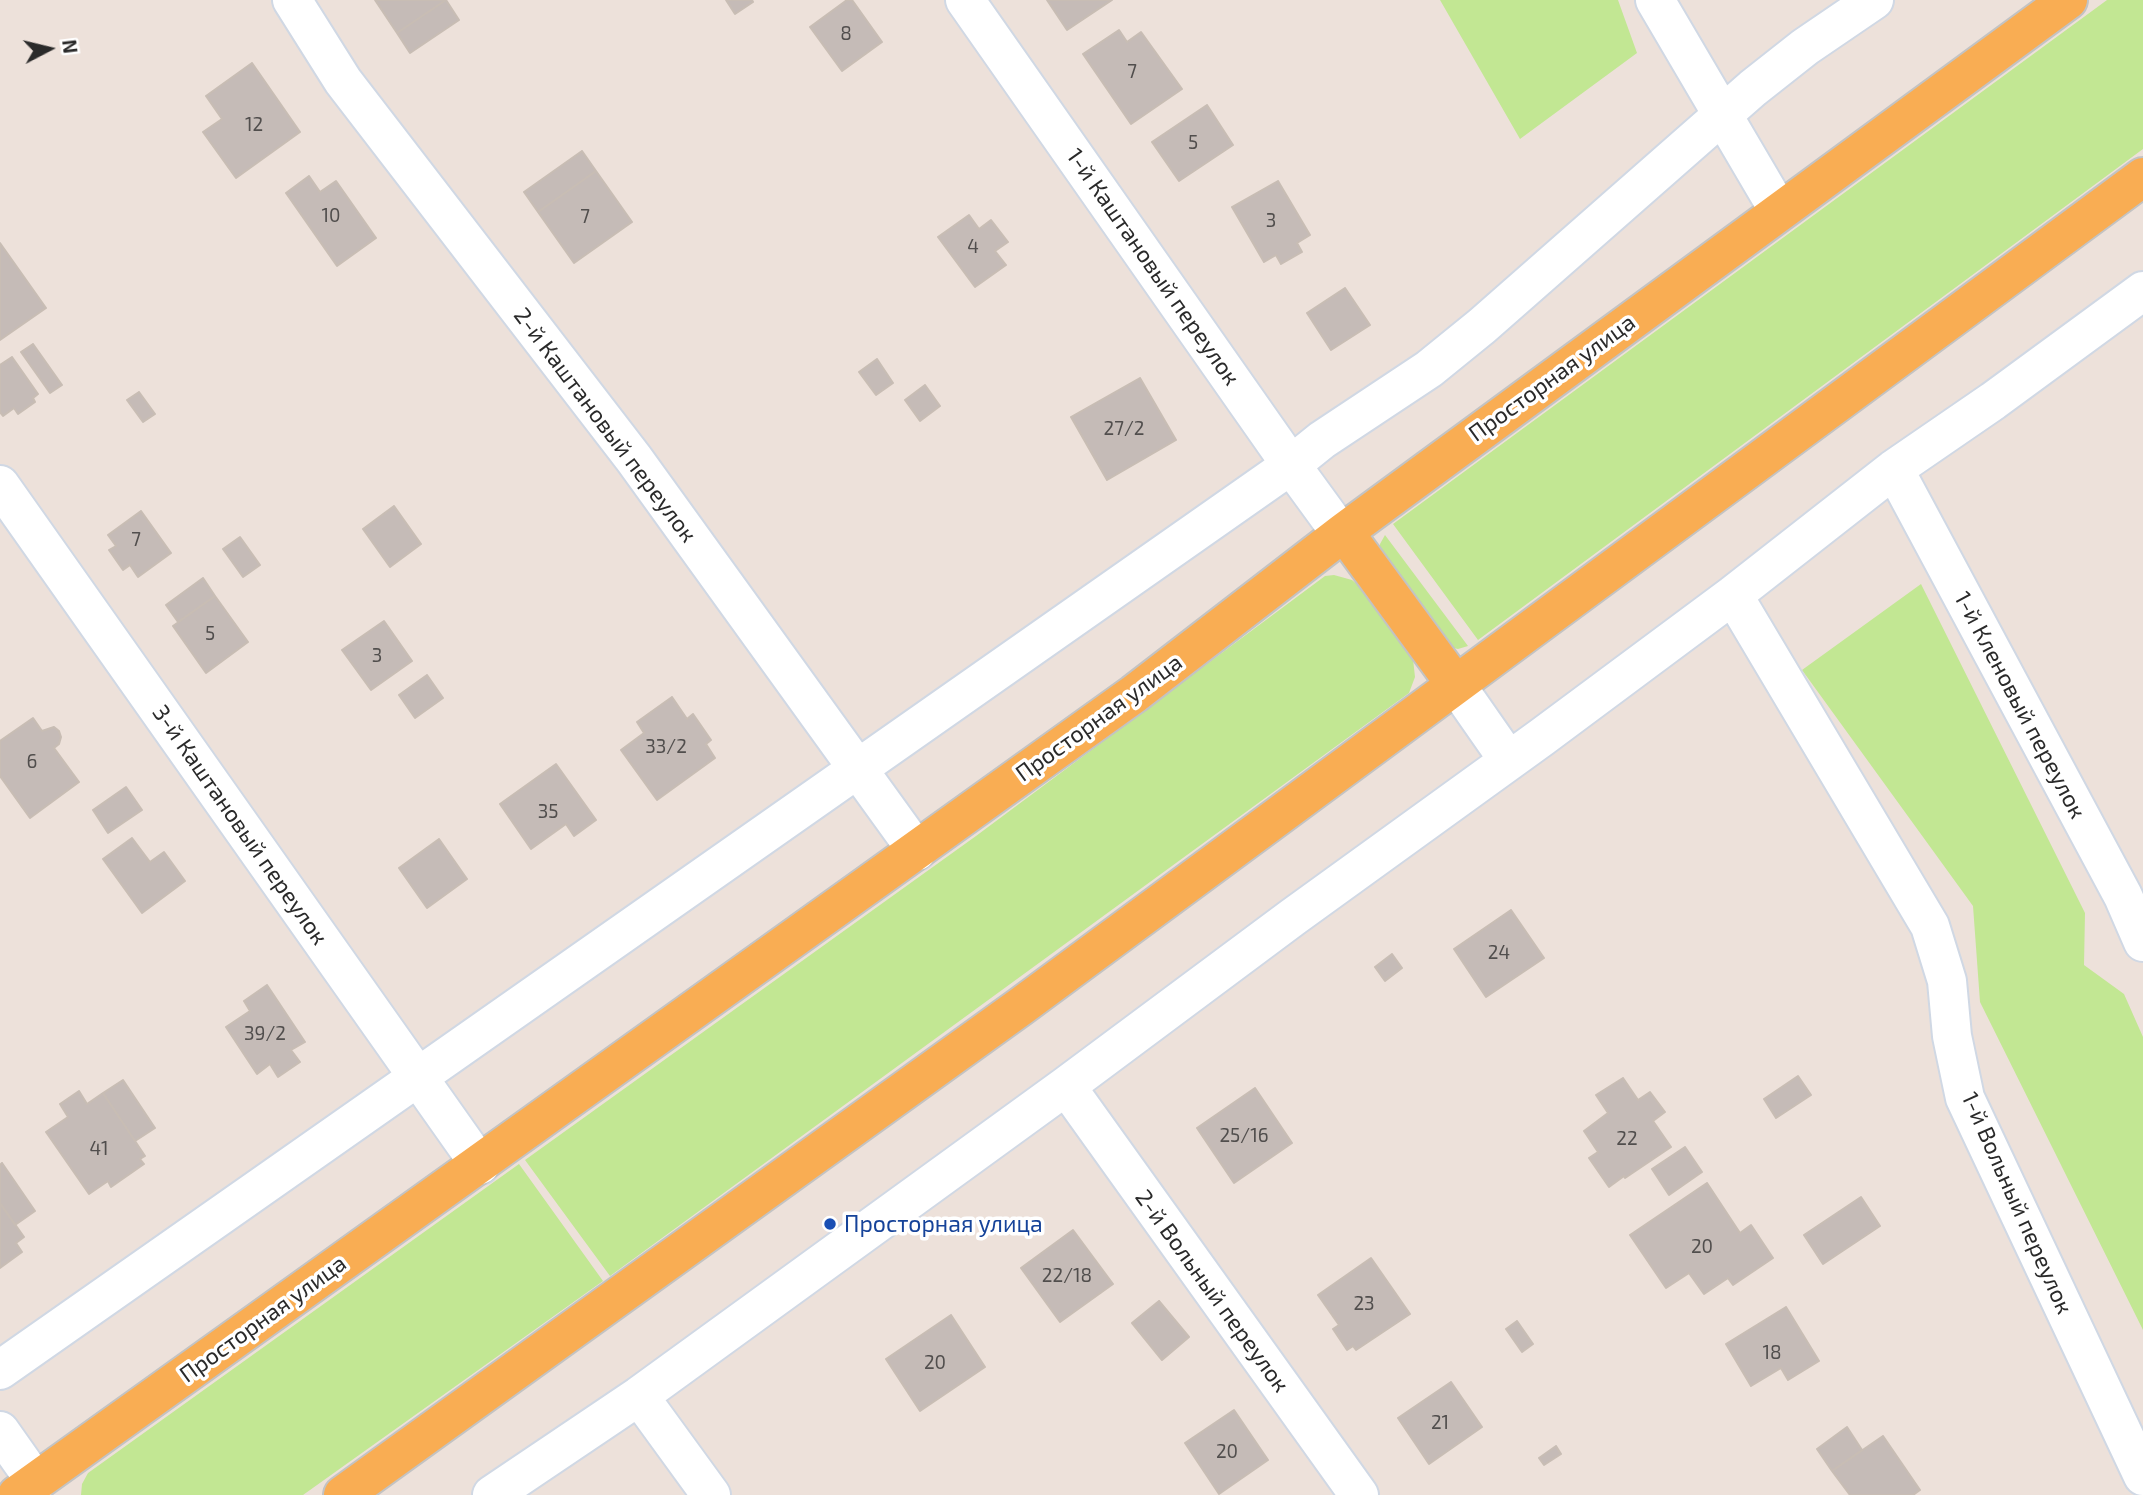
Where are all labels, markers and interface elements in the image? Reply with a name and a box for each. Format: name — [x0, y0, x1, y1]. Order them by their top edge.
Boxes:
north arrow — [14, 14, 84, 84]
house number: 8 — [840, 23, 852, 45]
text: N — [58, 38, 83, 55]
house number: 7 — [1127, 61, 1137, 83]
house number: 12 — [245, 114, 263, 136]
house number: 5 — [1188, 132, 1198, 154]
street label: 1-й Каштановый переулок — [1061, 143, 1245, 391]
house number: 10 — [321, 205, 341, 227]
house number: 7 — [580, 206, 590, 228]
house number: 3 — [1266, 210, 1276, 232]
house number: 4 — [967, 236, 979, 258]
street label: 2-й Каштановый переулок — [508, 302, 702, 548]
street label: Просторная улица — [1463, 308, 1641, 448]
house number: 27/2 — [1104, 418, 1144, 440]
house number: 7 — [131, 529, 141, 551]
street label: 1-й Кленовый переулок — [1948, 587, 2092, 823]
house number: 5 — [205, 623, 215, 645]
house number: 3 — [372, 645, 382, 667]
street label: Просторная улица — [1010, 648, 1188, 788]
street label: 3-й Каштановый переулок — [147, 700, 333, 950]
house number: 33/2 — [645, 736, 687, 758]
house number: 6 — [27, 751, 37, 773]
house number: 35 — [538, 801, 558, 823]
house number: 24 — [1488, 942, 1510, 964]
house number: 39/2 — [244, 1023, 286, 1045]
street label: 1-й Вольный переулок — [1956, 1088, 2078, 1318]
house number: 25/16 — [1219, 1125, 1269, 1147]
house number: 22 — [1616, 1128, 1638, 1150]
house number: 41 — [89, 1138, 109, 1160]
street label: 2-й Вольный переулок — [1129, 1184, 1295, 1398]
place label: Просторная улица — [844, 1210, 1043, 1238]
marker: Просторная улица — [822, 1216, 838, 1232]
house number: 20 — [1691, 1236, 1713, 1258]
street label: Просторная улица — [174, 1249, 352, 1389]
house number: 22/18 — [1042, 1265, 1092, 1287]
house number: 23 — [1353, 1293, 1375, 1315]
house number: 18 — [1762, 1342, 1782, 1364]
house number: 20 — [924, 1352, 946, 1374]
house number: 21 — [1431, 1412, 1449, 1434]
house number: 20 — [1216, 1441, 1238, 1463]

